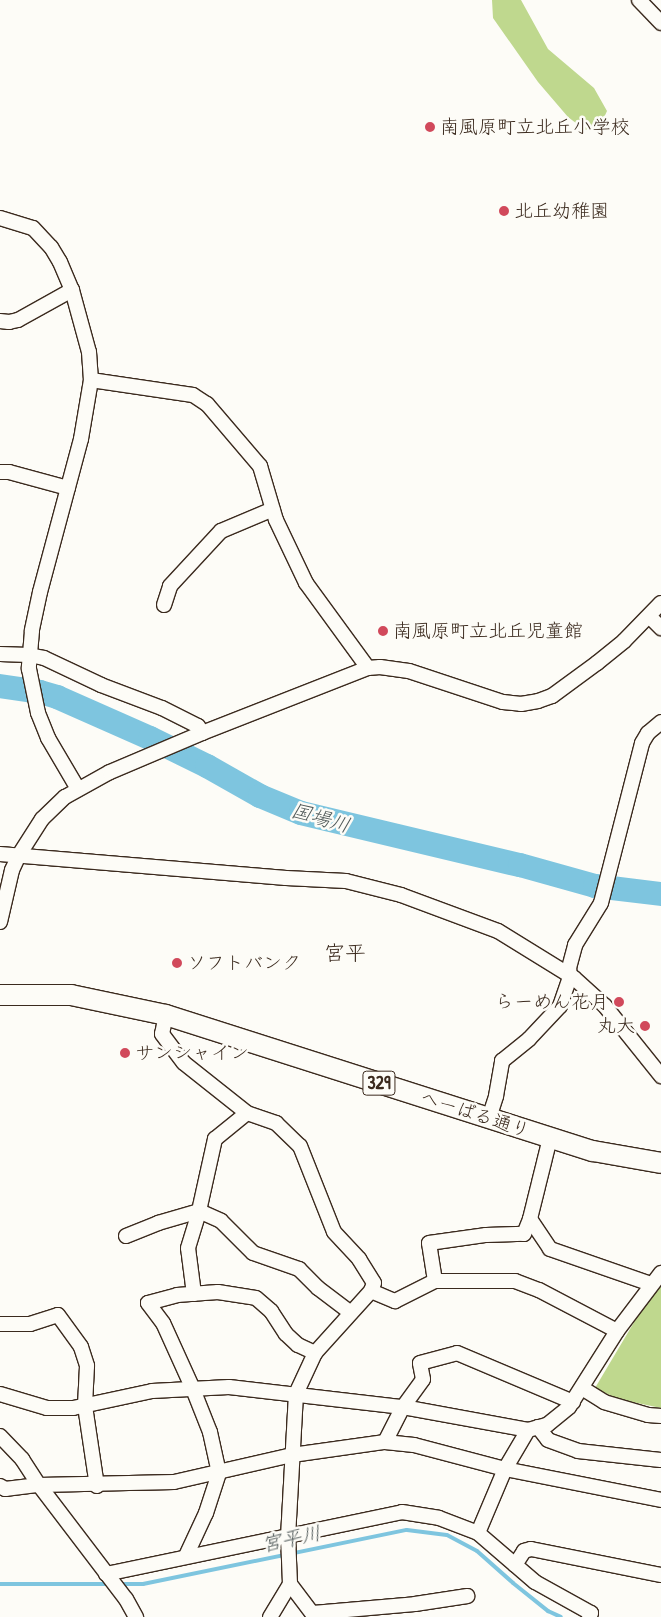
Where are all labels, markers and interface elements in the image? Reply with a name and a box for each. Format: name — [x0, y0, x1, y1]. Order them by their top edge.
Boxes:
place label: 南風原町立北丘小学校 — [440, 116, 630, 138]
marker: 南風原町立北丘小学校 — [424, 121, 436, 133]
place label: 北丘幼稚園 — [514, 200, 609, 222]
marker: 北丘幼稚園 — [498, 205, 510, 217]
place label: 南風原町立北丘児童館 — [393, 620, 583, 642]
marker: 南風原町立北丘児童館 — [377, 625, 389, 637]
water label: 国場川 — [289, 797, 353, 837]
district label: 宮平 — [324, 940, 366, 966]
place label: ソフトバンク — [187, 952, 301, 974]
marker: ソフトバンク — [171, 957, 183, 969]
place label: らーめん花月 — [495, 991, 609, 1013]
marker: らーめん花月 — [613, 996, 625, 1008]
place label: 丸大 — [597, 1015, 635, 1037]
marker: 丸大 — [639, 1020, 651, 1032]
place label: サンシャイン — [135, 1042, 249, 1064]
marker: サンシャイン — [119, 1047, 131, 1059]
road number: 329 — [362, 1068, 396, 1098]
street label: へーばる通り — [417, 1086, 533, 1142]
water label: 宮平川 — [259, 1520, 323, 1556]

